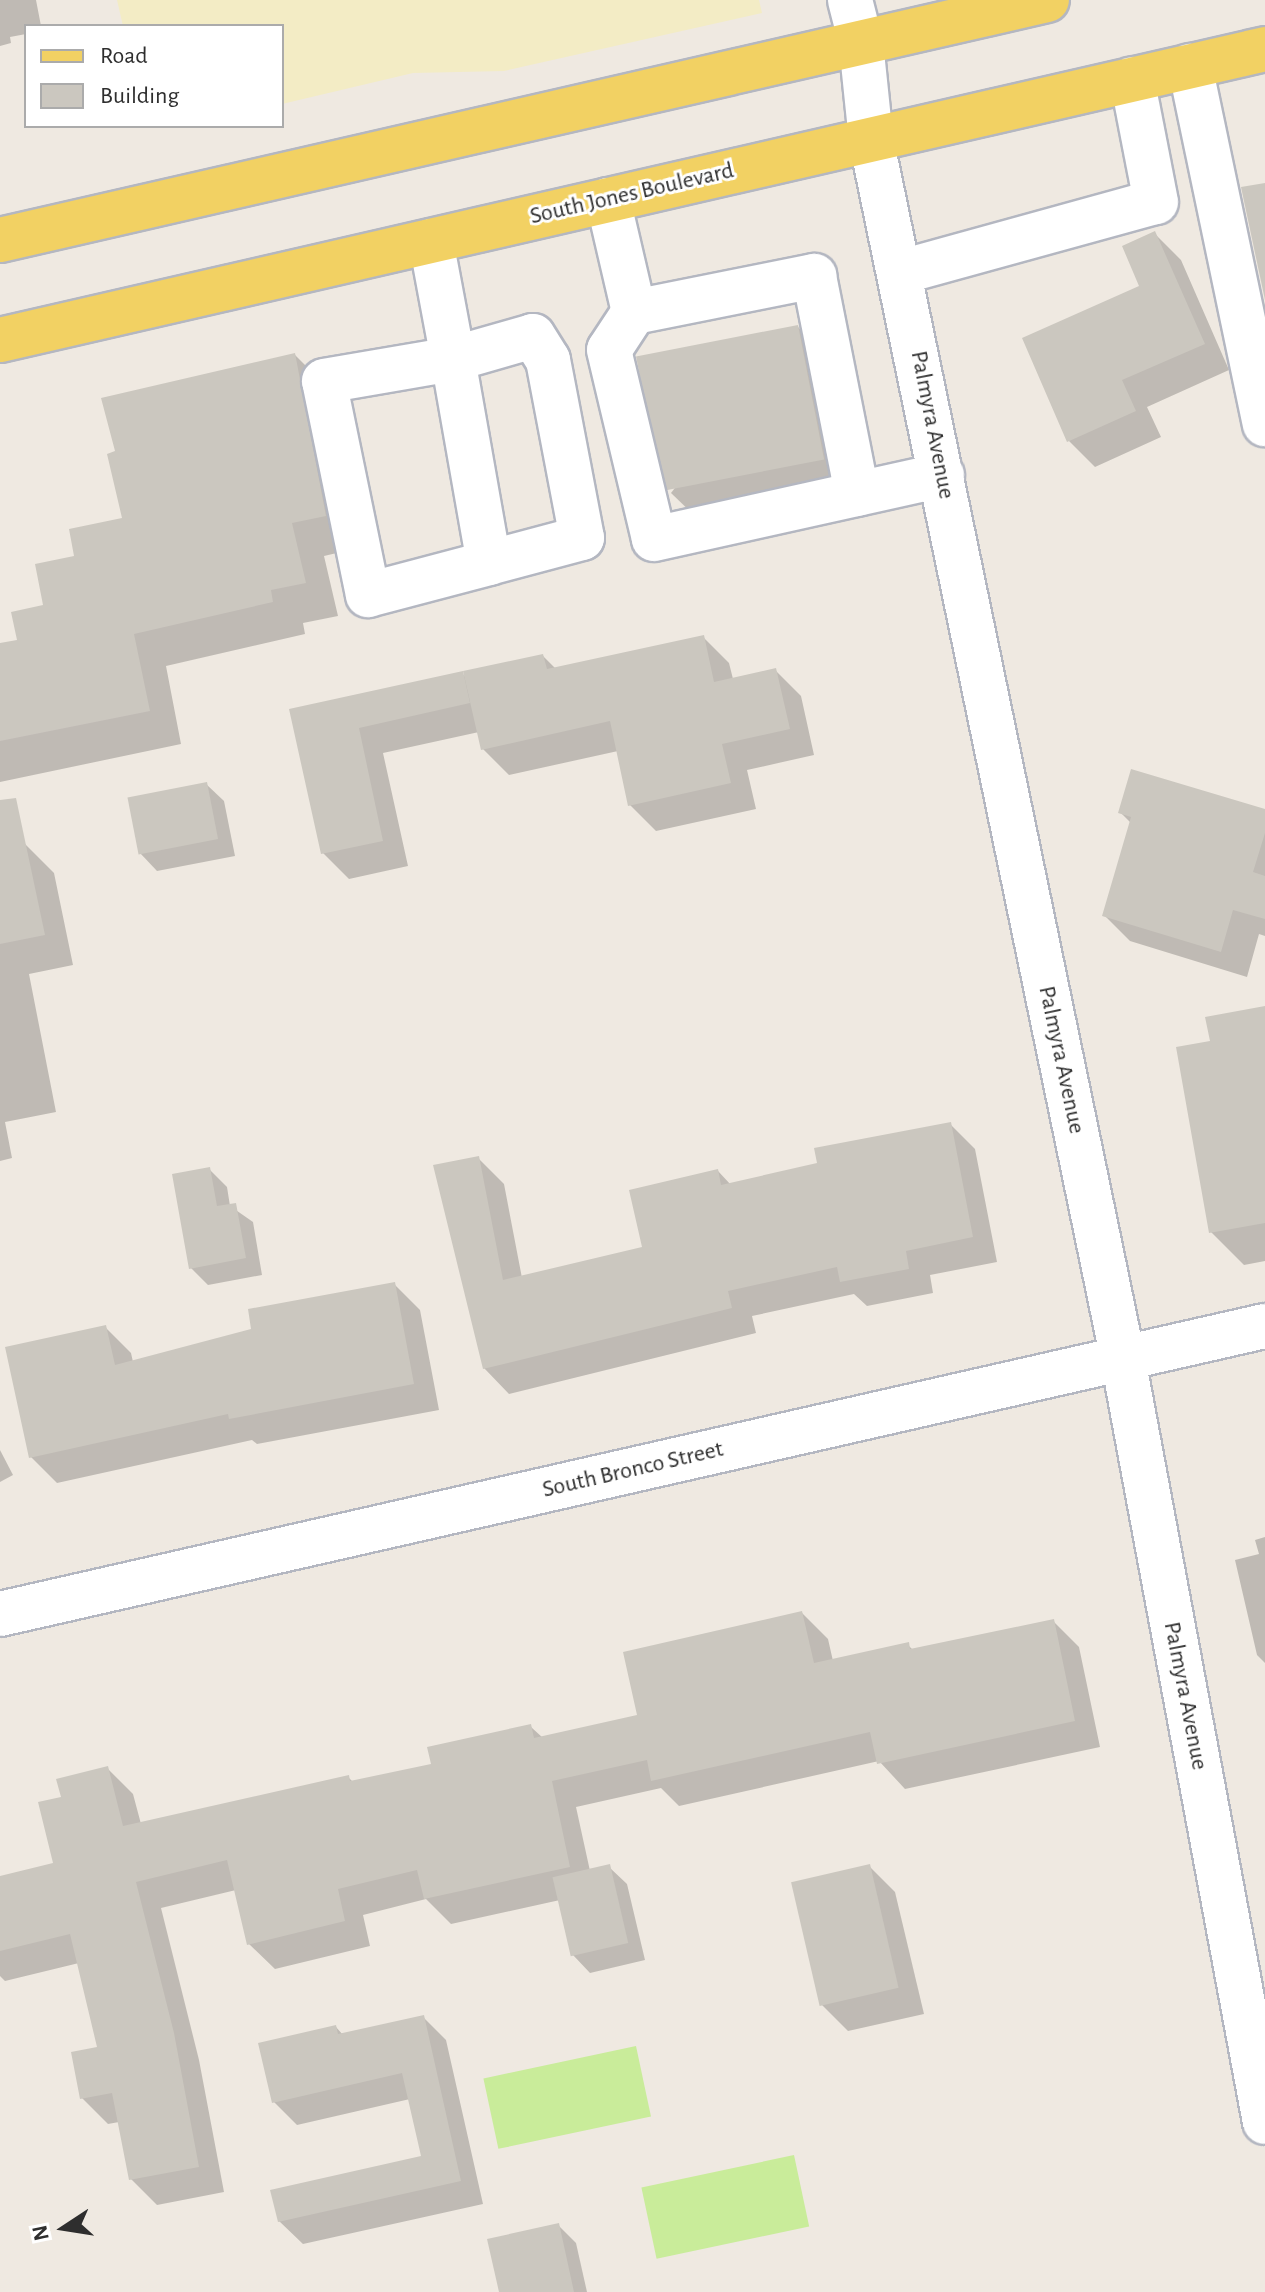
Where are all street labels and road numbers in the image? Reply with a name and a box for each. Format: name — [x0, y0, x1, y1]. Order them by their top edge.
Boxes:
street label: South Jones Boulevard — [527, 157, 737, 231]
street label: Palmyra Avenue — [904, 348, 960, 502]
street label: Palmyra Avenue — [1031, 983, 1091, 1137]
street label: South Bronco Street — [540, 1435, 726, 1505]
street label: Palmyra Avenue — [1157, 1619, 1213, 1773]

